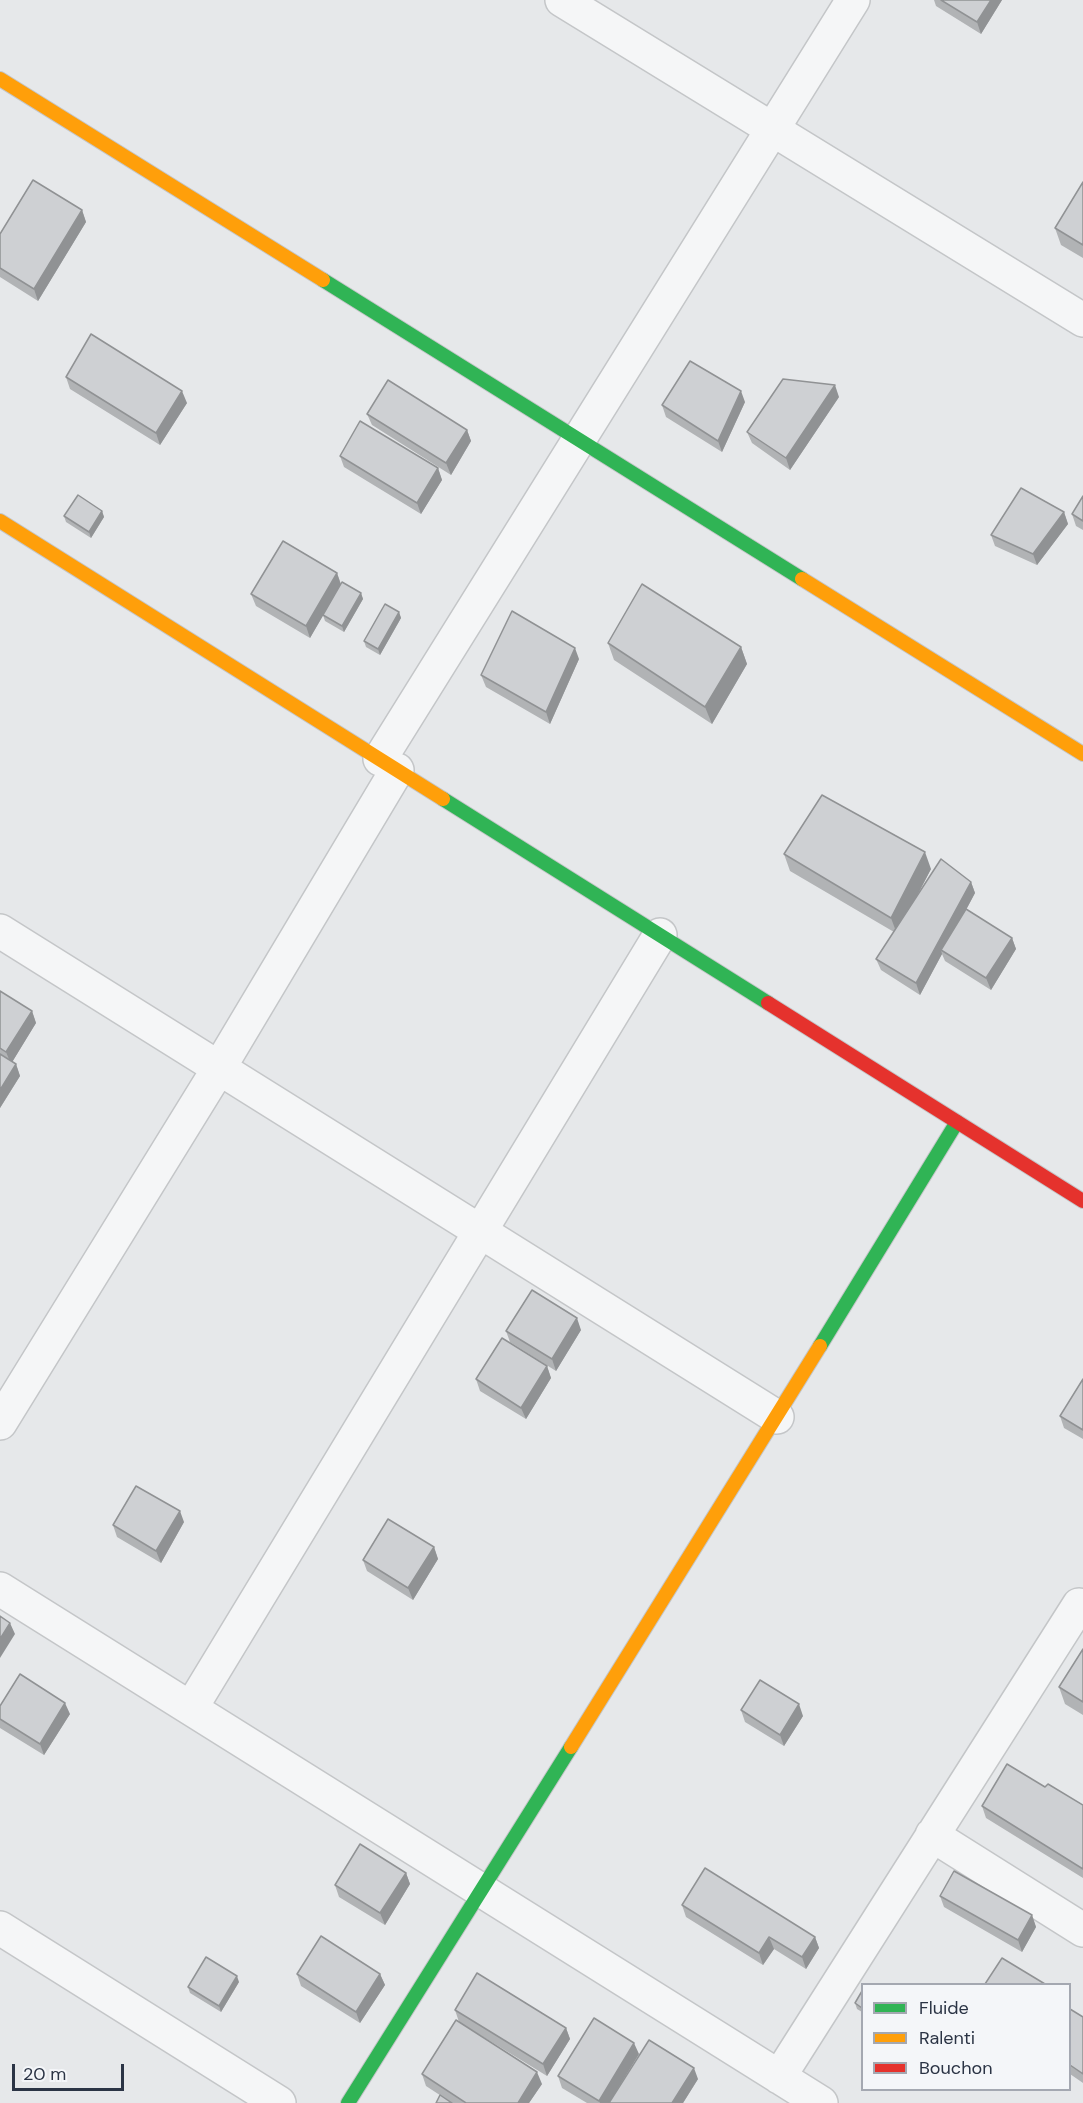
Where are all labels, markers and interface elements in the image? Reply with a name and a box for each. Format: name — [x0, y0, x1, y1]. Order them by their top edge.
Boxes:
legend — [861, 1983, 1071, 2091]
text: Fluide — [919, 1996, 969, 2020]
text: Ralenti — [919, 2026, 975, 2050]
scale bar — [15, 2052, 128, 2090]
text: Bouchon — [919, 2056, 993, 2080]
text: 20 m — [23, 2062, 66, 2086]

